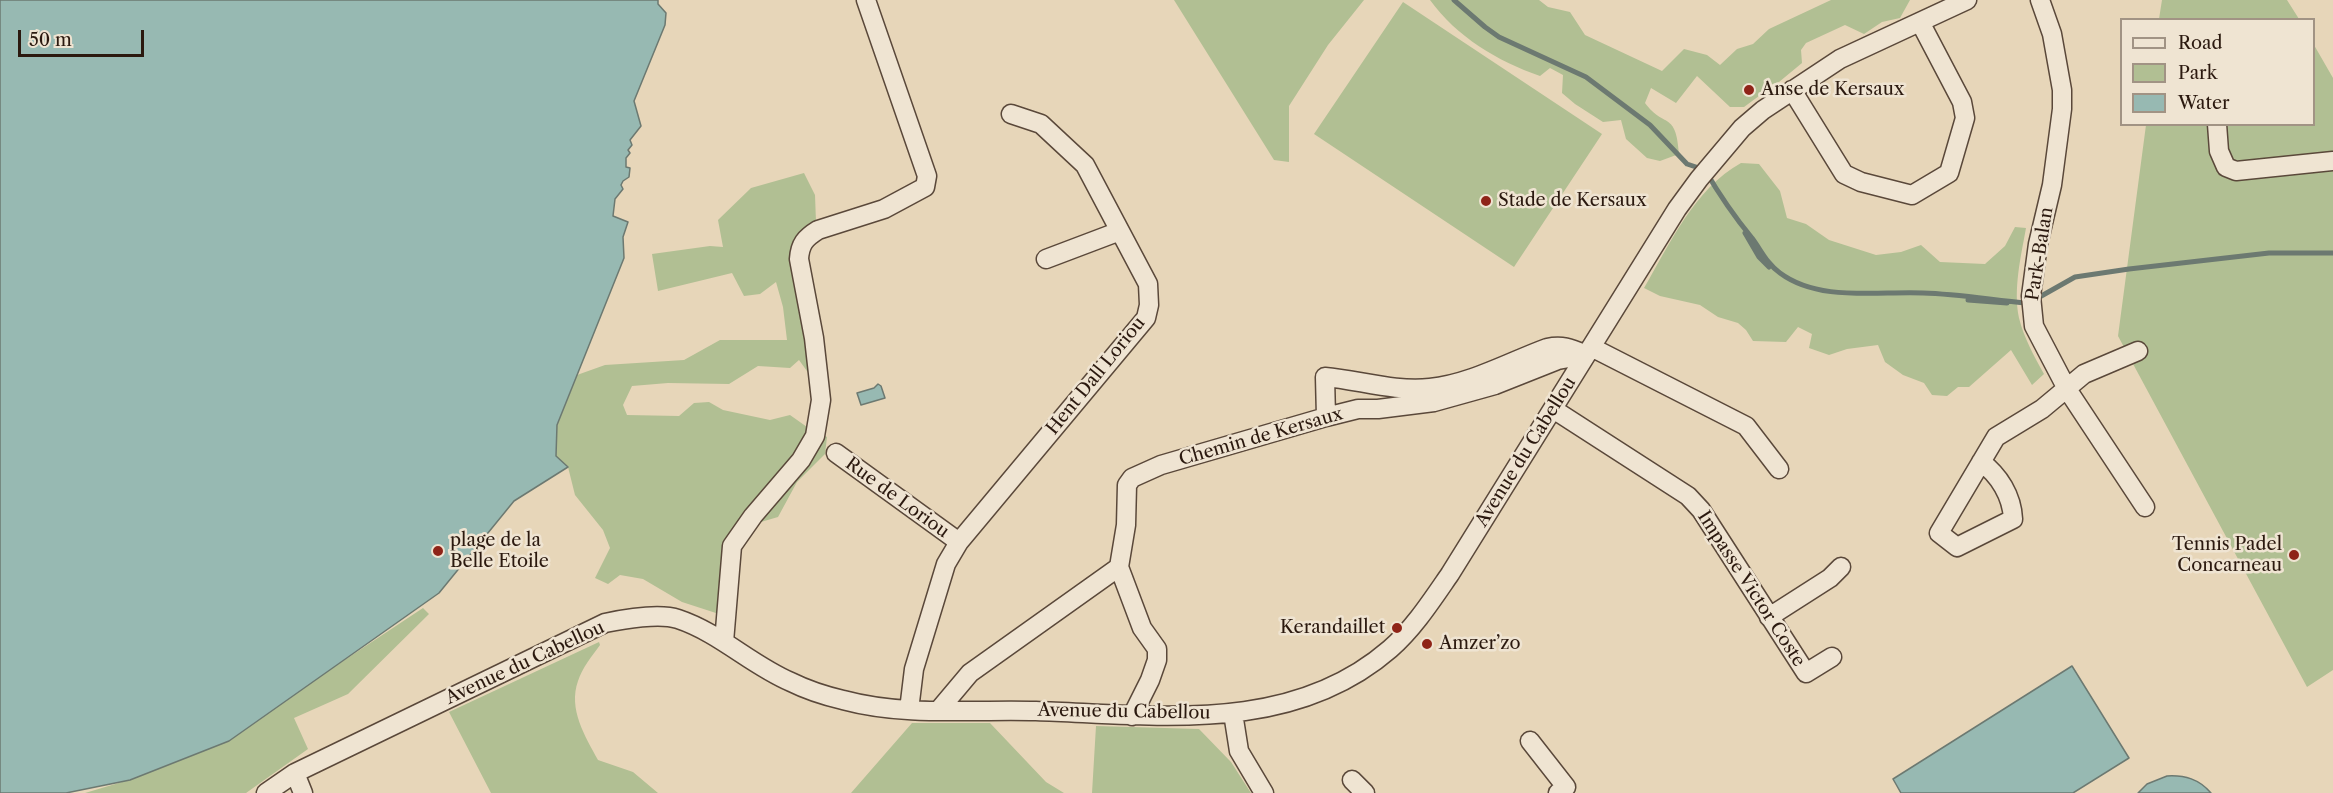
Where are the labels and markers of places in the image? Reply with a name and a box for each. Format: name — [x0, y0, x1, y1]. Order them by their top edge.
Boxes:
place label: Anse de Kersaux — [1761, 79, 1904, 101]
marker: Anse de Kersaux — [1742, 83, 1756, 97]
place label: Stade de Kersaux — [1498, 190, 1646, 212]
marker: Stade de Kersaux — [1479, 194, 1493, 208]
place label: plage de la Belle Etoile — [450, 530, 549, 572]
place label: Tennis Padel Concarneau — [2172, 534, 2282, 576]
marker: plage de la Belle Etoile — [431, 544, 445, 558]
marker: Tennis Padel Concarneau — [2287, 548, 2301, 562]
place label: Kerandaillet — [1280, 617, 1385, 639]
marker: Kerandaillet — [1390, 621, 1404, 635]
place label: Amzer’zo — [1439, 633, 1521, 655]
marker: Amzer’zo — [1420, 637, 1434, 651]

